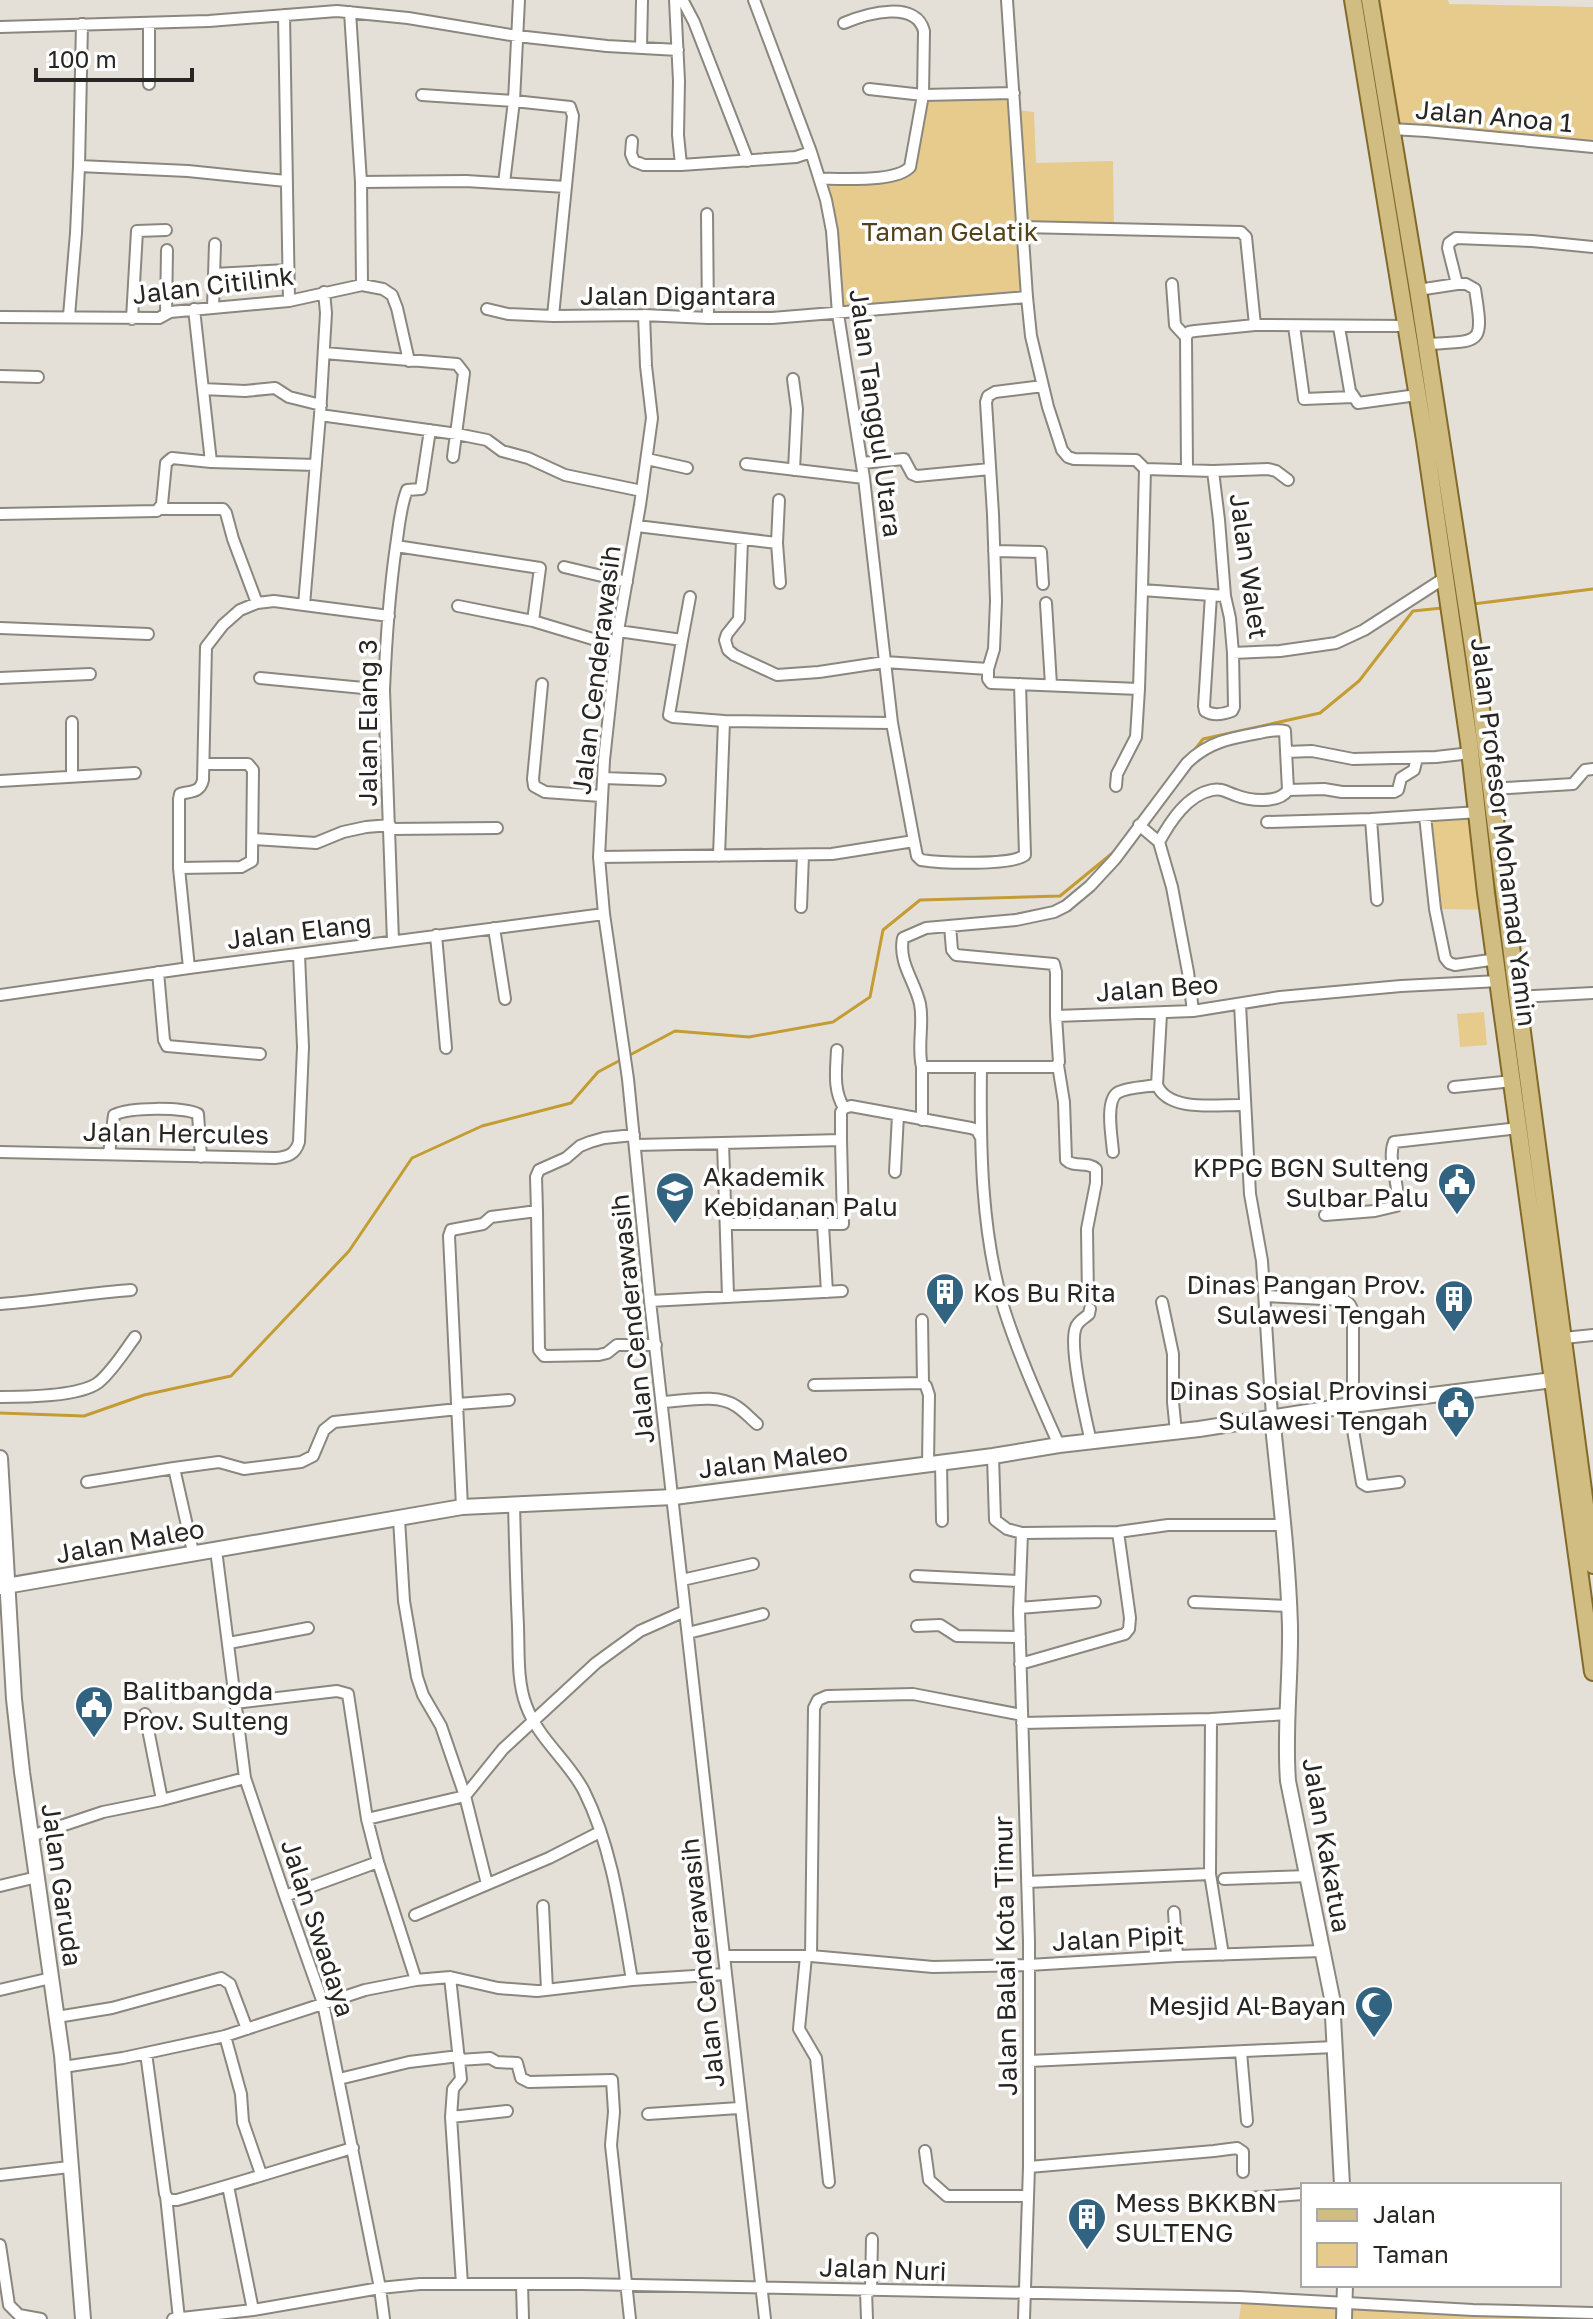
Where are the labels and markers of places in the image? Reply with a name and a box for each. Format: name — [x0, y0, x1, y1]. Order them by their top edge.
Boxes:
place label: KPPG BGN Sulteng Sulbar Palu — [1193, 1152, 1429, 1213]
place label: Akademik Kebidanan Palu — [703, 1161, 898, 1222]
public building icon: KPPG BGN Sulteng Sulbar Palu — [1436, 1161, 1478, 1216]
school or university icon: Akademik Kebidanan Palu — [654, 1170, 696, 1225]
place label: Dinas Pangan Prov. Sulawesi Tengah — [1186, 1269, 1426, 1330]
building icon: Kos Bu Rita — [924, 1271, 966, 1326]
place label: Kos Bu Rita — [973, 1277, 1116, 1308]
building icon: Dinas Pangan Prov. Sulawesi Tengah — [1433, 1278, 1475, 1333]
place label: Dinas Sosial Provinsi Sulawesi Tengah — [1169, 1375, 1428, 1436]
public building icon: Dinas Sosial Provinsi Sulawesi Tengah — [1435, 1384, 1477, 1439]
place label: Balitbangda Prov. Sulteng — [122, 1675, 289, 1736]
public building icon: Balitbangda Prov. Sulteng — [73, 1684, 115, 1739]
mosque icon: Mesjid Al-Bayan — [1353, 1984, 1395, 2039]
place label: Mesjid Al-Bayan — [1148, 1990, 1346, 2021]
place label: Mess BKKBN SULTENG — [1115, 2187, 1277, 2248]
building icon: Mess BKKBN SULTENG — [1066, 2196, 1108, 2251]

